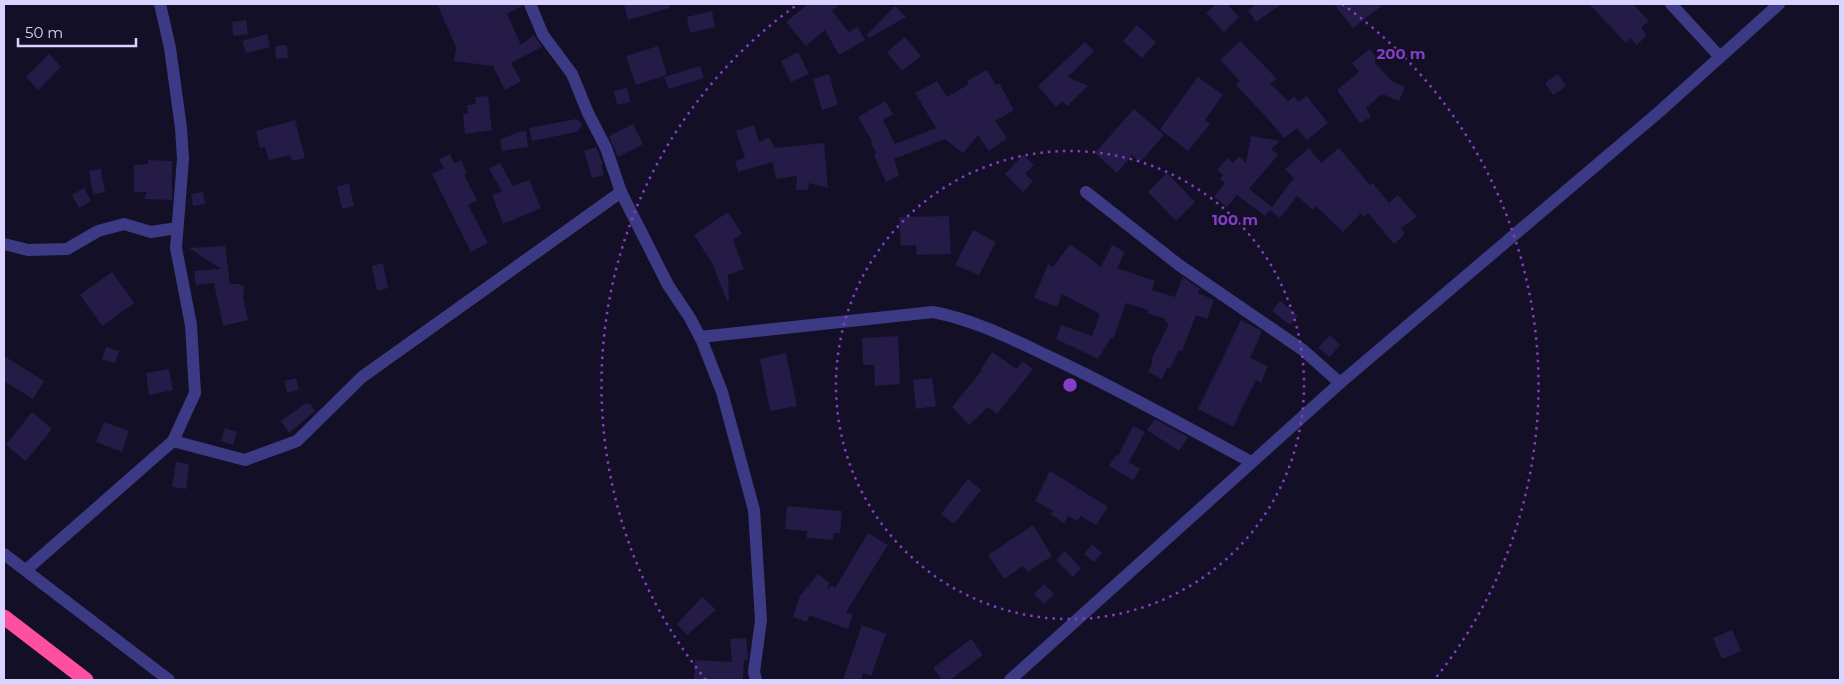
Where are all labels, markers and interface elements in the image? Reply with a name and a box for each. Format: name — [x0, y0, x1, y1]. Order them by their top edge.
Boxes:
scale bar — [18, 15, 135, 47]
text: 50 m — [25, 23, 63, 42]
text: 200 m — [1376, 44, 1426, 63]
text: 100 m — [1212, 210, 1258, 229]
centre of rings — [1061, 376, 1079, 394]

